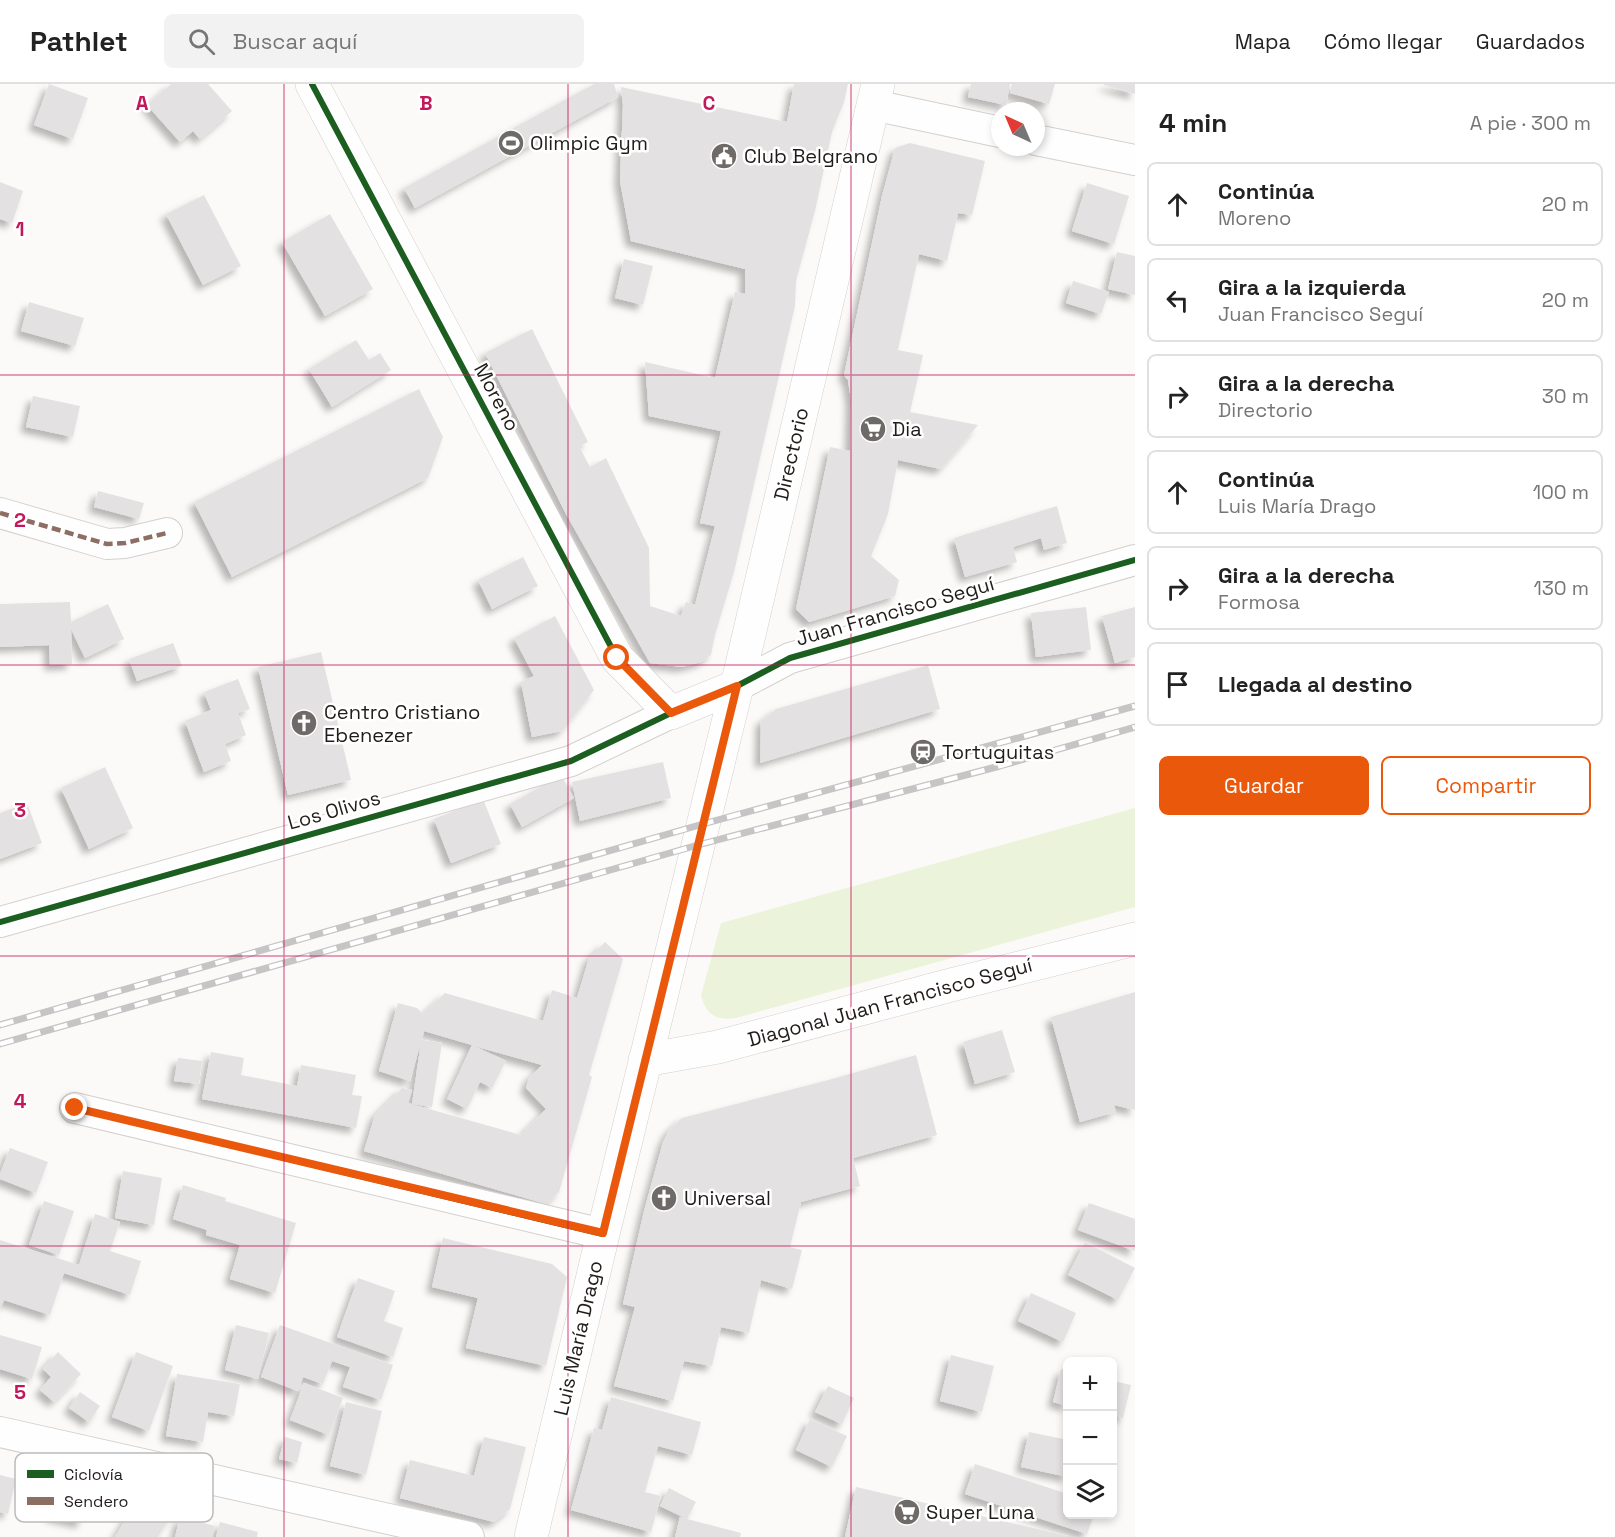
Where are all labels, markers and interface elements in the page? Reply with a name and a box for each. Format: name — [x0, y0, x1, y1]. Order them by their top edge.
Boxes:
search box — [164, 14, 584, 68]
text: Pathlet — [30, 23, 128, 59]
icon: search — [185, 25, 218, 58]
text: Buscar aquí — [233, 27, 357, 55]
text: Mapa — [1235, 28, 1291, 55]
text: Cómo llegar — [1324, 28, 1443, 55]
text: Guardados — [1476, 28, 1585, 55]
text: A — [136, 90, 149, 116]
text: B — [419, 90, 433, 116]
text: C — [703, 90, 716, 116]
north arrow — [991, 102, 1045, 156]
text: 4 min — [1159, 106, 1227, 140]
text: A pie · 300 m — [1470, 110, 1591, 136]
sports icon: Olimpic Gym — [496, 128, 526, 158]
place label: Olimpic Gym — [530, 130, 648, 156]
public building icon: Club Belgrano — [709, 141, 739, 171]
place label: Club Belgrano — [744, 143, 878, 169]
text: Continúa — [1218, 177, 1314, 205]
icon: ahead — [1161, 188, 1194, 221]
text: 20 m — [1542, 191, 1589, 217]
text: Moreno — [1218, 205, 1291, 231]
text: 1 — [15, 216, 25, 242]
text: Gira a la izquierda — [1218, 273, 1406, 301]
icon: left — [1161, 284, 1194, 317]
text: 20 m — [1542, 287, 1589, 313]
text: Juan Francisco Seguí — [1218, 301, 1423, 327]
street label: Moreno — [468, 359, 526, 435]
text: Gira a la derecha — [1218, 369, 1395, 397]
icon: right — [1161, 380, 1194, 413]
text: 30 m — [1542, 383, 1589, 409]
text: Directorio — [1218, 397, 1313, 423]
street label: Directorio — [768, 405, 814, 503]
supermarket icon: Dia — [858, 414, 888, 444]
place label: Dia — [892, 416, 922, 442]
text: Continúa — [1218, 465, 1314, 493]
icon: ahead — [1161, 476, 1194, 509]
text: 100 m — [1533, 479, 1589, 505]
text: Luis María Drago — [1218, 493, 1376, 519]
text: 2 — [14, 507, 26, 533]
text: Gira a la derecha — [1218, 561, 1395, 589]
street label: Juan Francisco Seguí — [793, 570, 997, 652]
icon: right — [1161, 572, 1194, 605]
text: 130 m — [1533, 575, 1589, 601]
text: Formosa — [1218, 589, 1300, 615]
route start — [603, 644, 629, 670]
icon: arrive — [1161, 668, 1194, 701]
text: Llegada al destino — [1218, 670, 1412, 698]
place label: Centro Cristiano Ebenezer — [324, 699, 480, 748]
church icon: Centro Cristiano Ebenezer — [289, 708, 319, 738]
station icon: Tortuguitas — [908, 737, 938, 767]
place label: Tortuguitas — [942, 739, 1054, 765]
button: Guardar — [1159, 756, 1369, 815]
button: Compartir — [1381, 756, 1591, 815]
street label: Los Olivos — [285, 784, 383, 836]
text: 3 — [14, 797, 26, 823]
street label: Diagonal Juan Francisco Seguí — [745, 951, 1035, 1053]
text: 4 — [14, 1088, 27, 1114]
route end — [61, 1094, 87, 1120]
church icon: Universal — [649, 1183, 679, 1213]
place label: Universal — [684, 1185, 771, 1211]
street label: Luis María Drago — [548, 1258, 608, 1418]
map controls — [1063, 1357, 1117, 1519]
button: + — [1063, 1357, 1117, 1411]
text: 5 — [14, 1379, 26, 1405]
button: − — [1063, 1411, 1117, 1465]
legend — [15, 1453, 213, 1522]
text: Ciclovía — [64, 1464, 123, 1485]
button: layers — [1063, 1465, 1117, 1519]
text: Sendero — [64, 1491, 129, 1512]
supermarket icon: Super Luna — [892, 1497, 922, 1527]
place label: Super Luna — [926, 1499, 1035, 1525]

